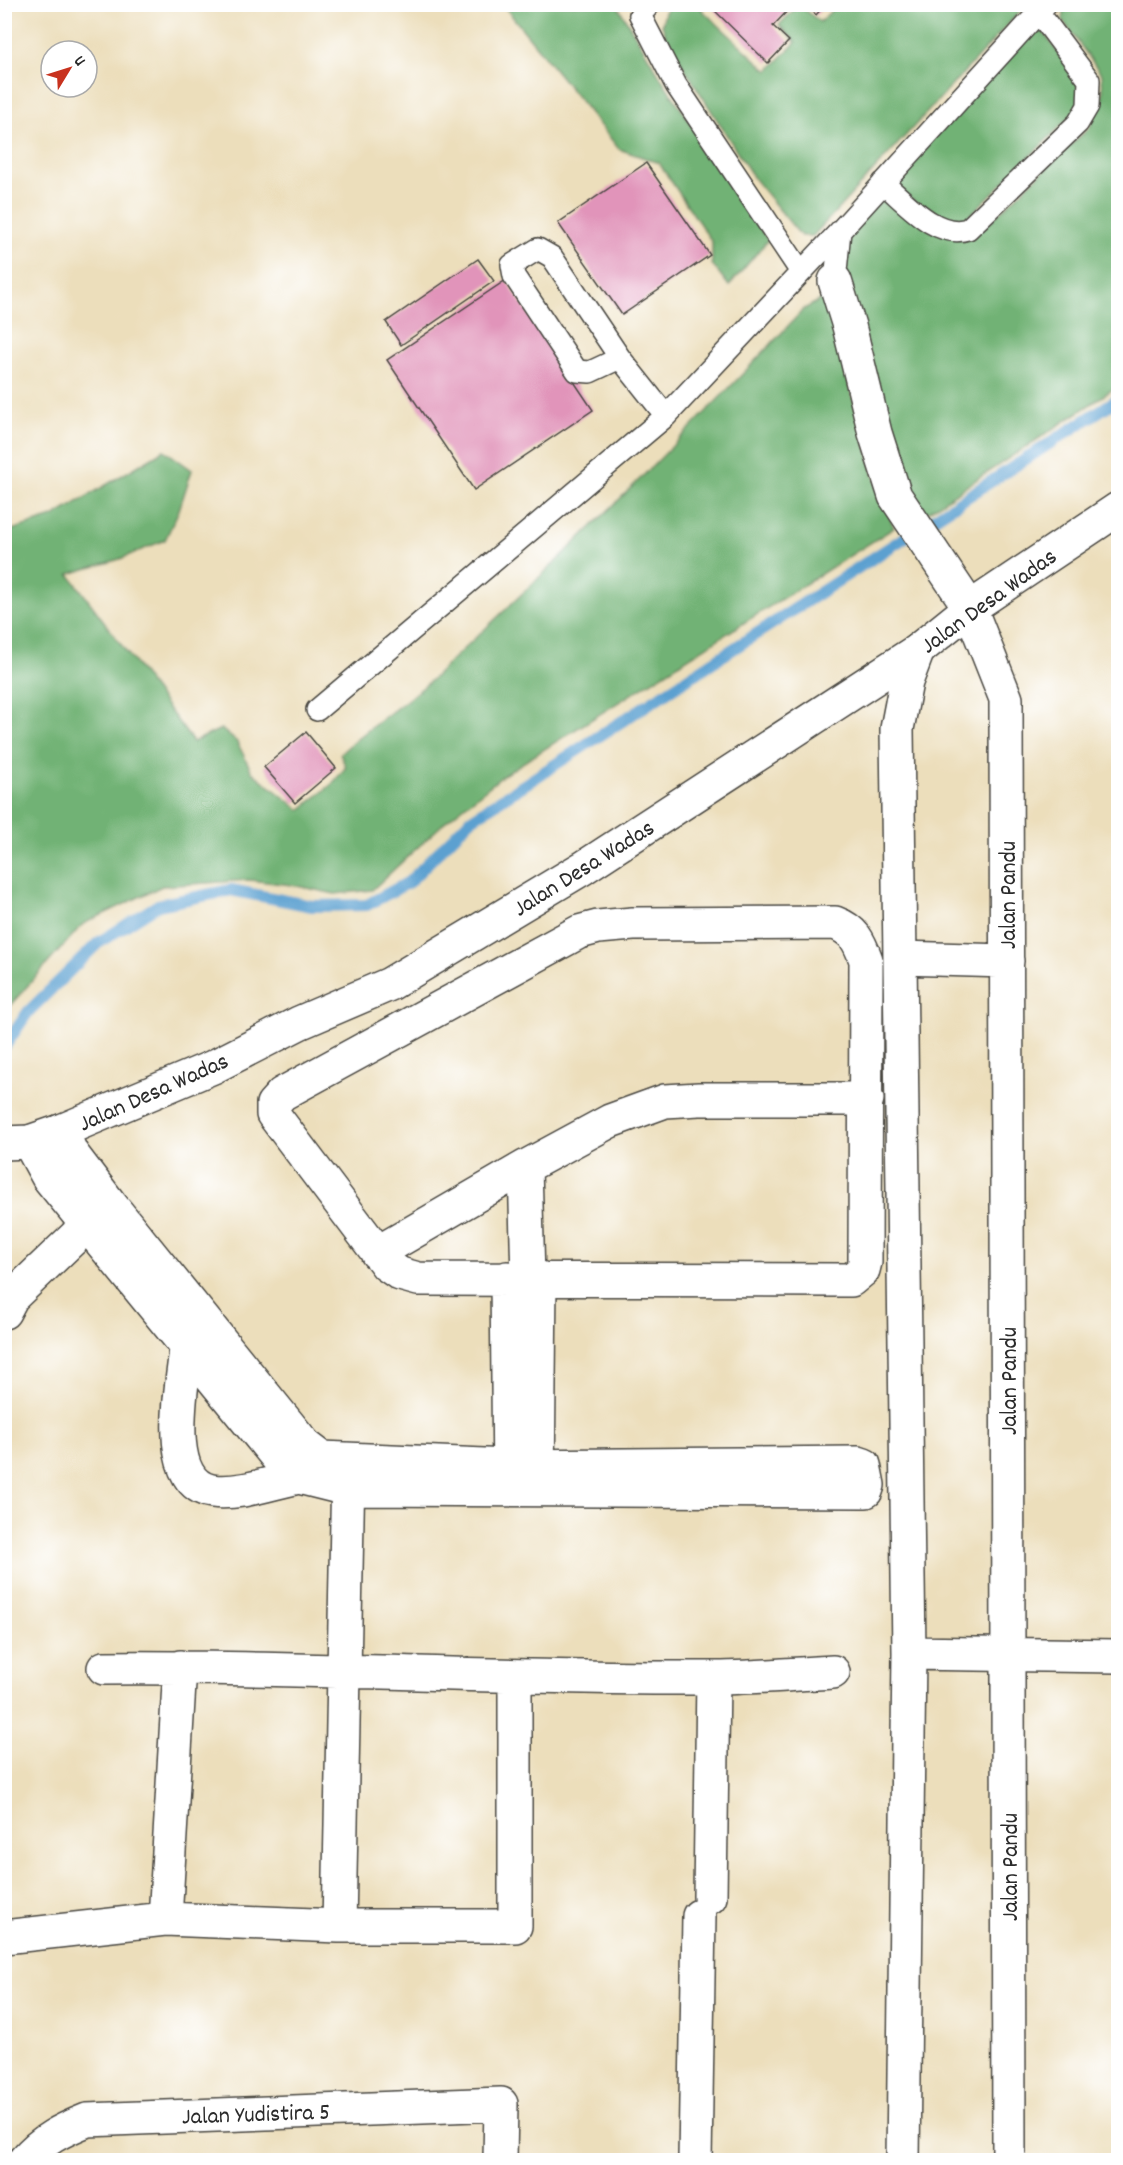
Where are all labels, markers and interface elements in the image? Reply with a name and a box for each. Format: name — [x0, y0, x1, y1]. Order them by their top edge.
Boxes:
north arrow — [39, 39, 99, 99]
text: U — [67, 51, 90, 72]
street label: Jalan Desa Wadas — [915, 541, 1065, 663]
street label: Jalan Desa Wadas — [507, 812, 662, 927]
street label: Jalan Pandu — [993, 841, 1027, 949]
street label: Jalan Desa Wadas — [74, 1045, 235, 1142]
street label: Jalan Pandu — [994, 1327, 1028, 1435]
street label: Jalan Pandu — [995, 1813, 1029, 1921]
street label: Jalan Yudistira 5 — [181, 2096, 331, 2136]

